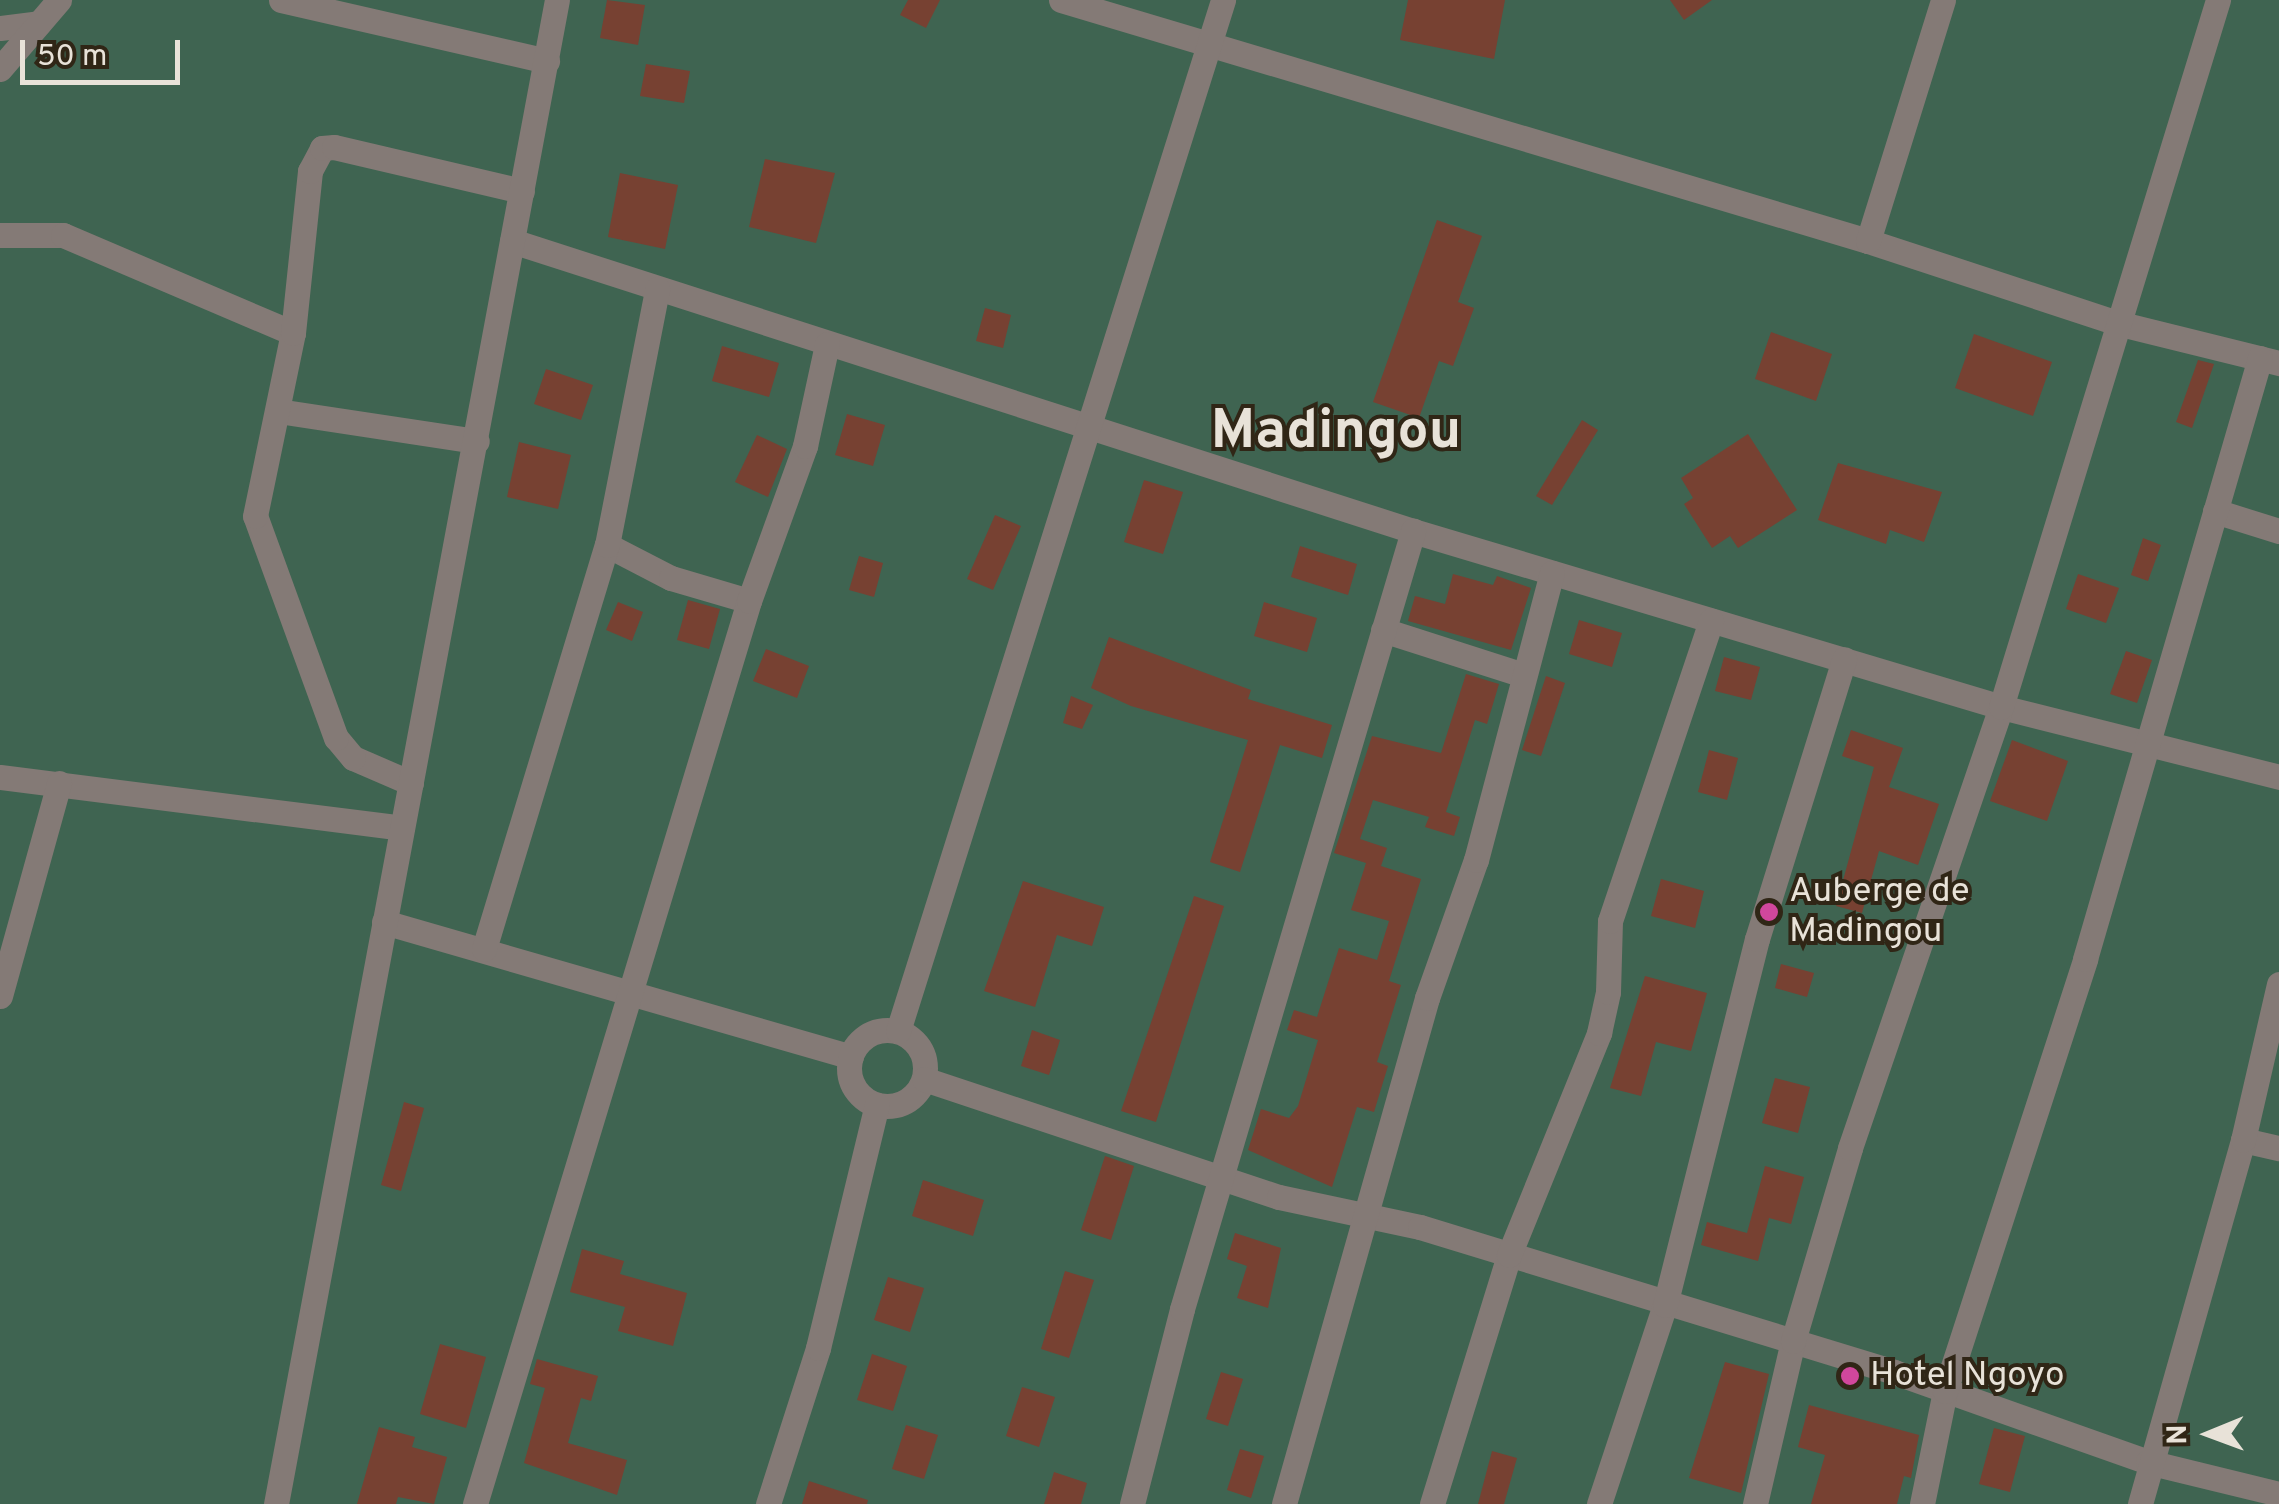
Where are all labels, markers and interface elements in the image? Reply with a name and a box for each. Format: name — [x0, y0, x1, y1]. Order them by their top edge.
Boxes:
scale bar — [25, 20, 185, 82]
text: 50 m — [37, 39, 107, 76]
district label: Madingou — [1211, 401, 1461, 467]
place label: Auberge de Madingou — [1789, 871, 1970, 953]
marker: Auberge de Madingou — [1758, 901, 1780, 923]
place label: Hotel Ngoyo — [1870, 1355, 2064, 1397]
marker: Hotel Ngoyo — [1839, 1365, 1861, 1387]
north arrow — [2159, 1384, 2259, 1484]
text: N — [2161, 1424, 2197, 1445]

